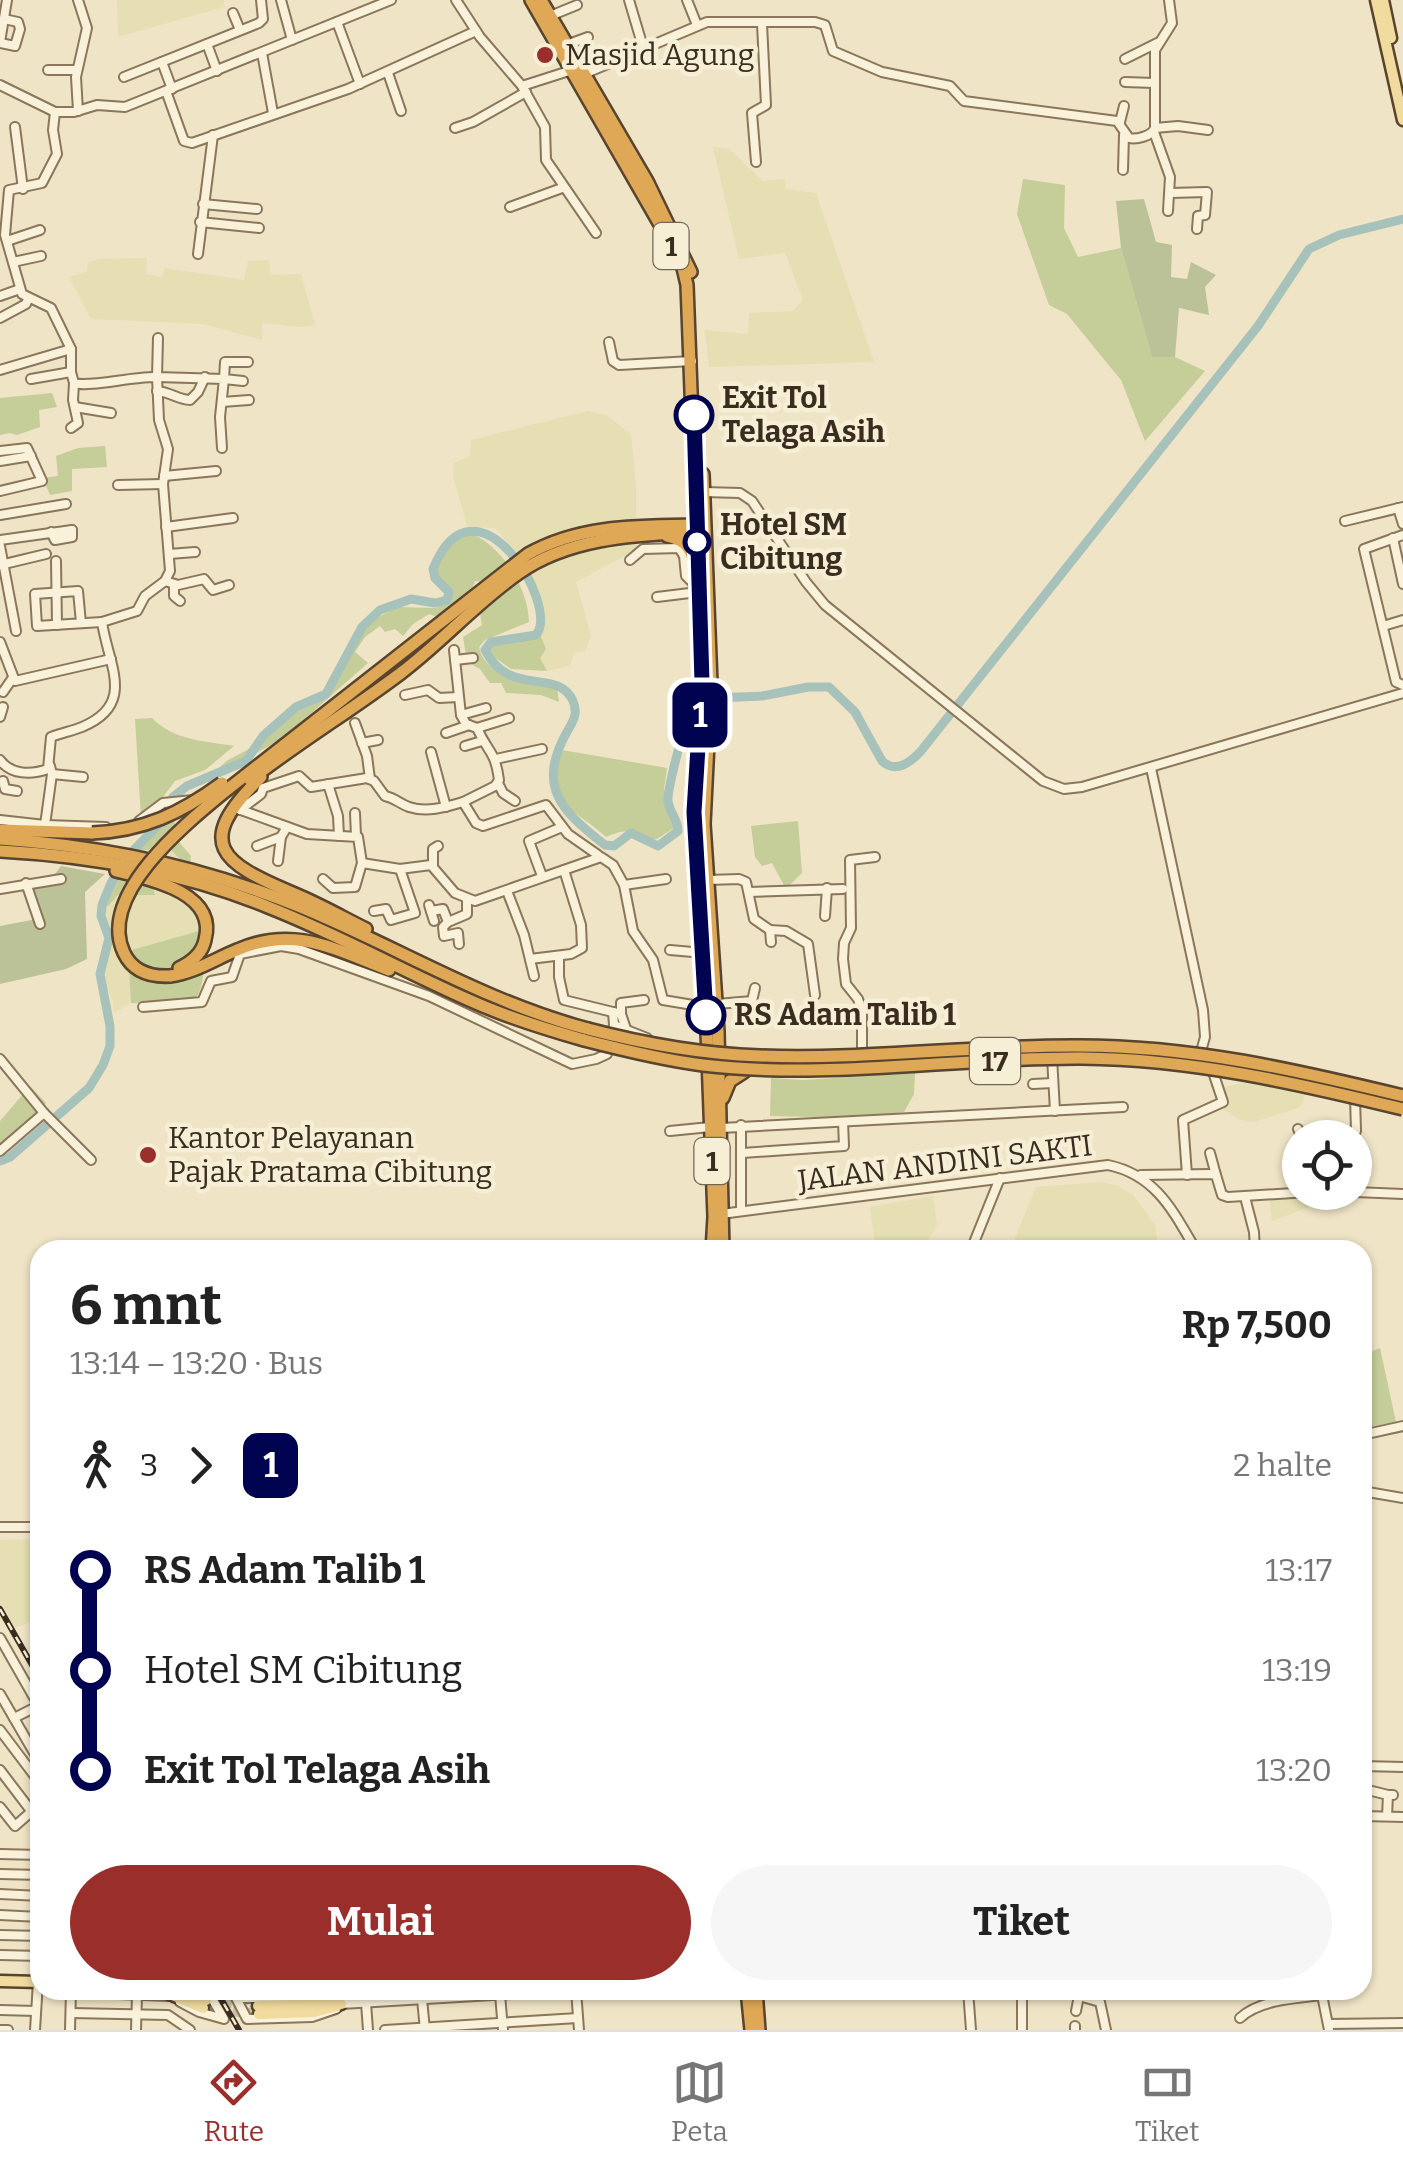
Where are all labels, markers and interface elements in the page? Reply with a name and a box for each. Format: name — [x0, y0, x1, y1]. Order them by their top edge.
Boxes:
place label: Masjid Agung — [565, 37, 754, 73]
marker: Masjid Agung — [534, 44, 556, 66]
road number: 1 — [654, 223, 688, 269]
place label: Exit Tol Telaga Asih — [722, 380, 885, 450]
marker: Exit Tol Telaga Asih — [675, 396, 713, 434]
place label: Hotel SM Cibitung — [720, 507, 847, 577]
marker: Hotel SM Cibitung — [684, 529, 710, 555]
line badge: 1 — [668, 682, 732, 748]
text: 1 — [692, 694, 708, 736]
marker: RS Adam Talib 1 — [687, 996, 725, 1034]
place label: RS Adam Talib 1 — [734, 997, 956, 1033]
road number: 17 — [970, 1038, 1020, 1084]
place label: Kantor Pelayanan Pajak Pratama Cibitung — [168, 1120, 492, 1190]
map controls — [1282, 1120, 1372, 1210]
button: locate — [1282, 1120, 1372, 1210]
street label: JALAN ANDINI SAKTI — [795, 1127, 1094, 1199]
road number: 1 — [694, 1138, 730, 1184]
marker: Kantor Pelayanan Pajak Pratama Cibitung — [137, 1144, 159, 1166]
text: 6 mnt — [70, 1273, 222, 1339]
text: Rp 7,500 — [1182, 1302, 1332, 1348]
text: 13:14 – 13:20 · Bus — [70, 1344, 323, 1382]
icon: walk — [70, 1438, 125, 1493]
icon: forward — [173, 1438, 228, 1493]
text: 1 — [263, 1444, 278, 1486]
text: 3 — [140, 1446, 158, 1484]
text: 2 halte — [1233, 1446, 1332, 1484]
text: RS Adam Talib 1 — [144, 1547, 425, 1593]
text: 13:17 — [1265, 1551, 1332, 1589]
text: Hotel SM Cibitung — [144, 1647, 462, 1693]
text: 13:19 — [1262, 1651, 1332, 1689]
text: Exit Tol Telaga Asih — [144, 1747, 490, 1793]
text: 13:20 — [1256, 1751, 1332, 1789]
button: Mulai — [70, 1865, 691, 1980]
button: Tiket — [711, 1865, 1332, 1980]
tab: Rute — [204, 2055, 264, 2148]
tab: Peta — [671, 2055, 728, 2148]
tab: Tiket — [1135, 2055, 1199, 2148]

